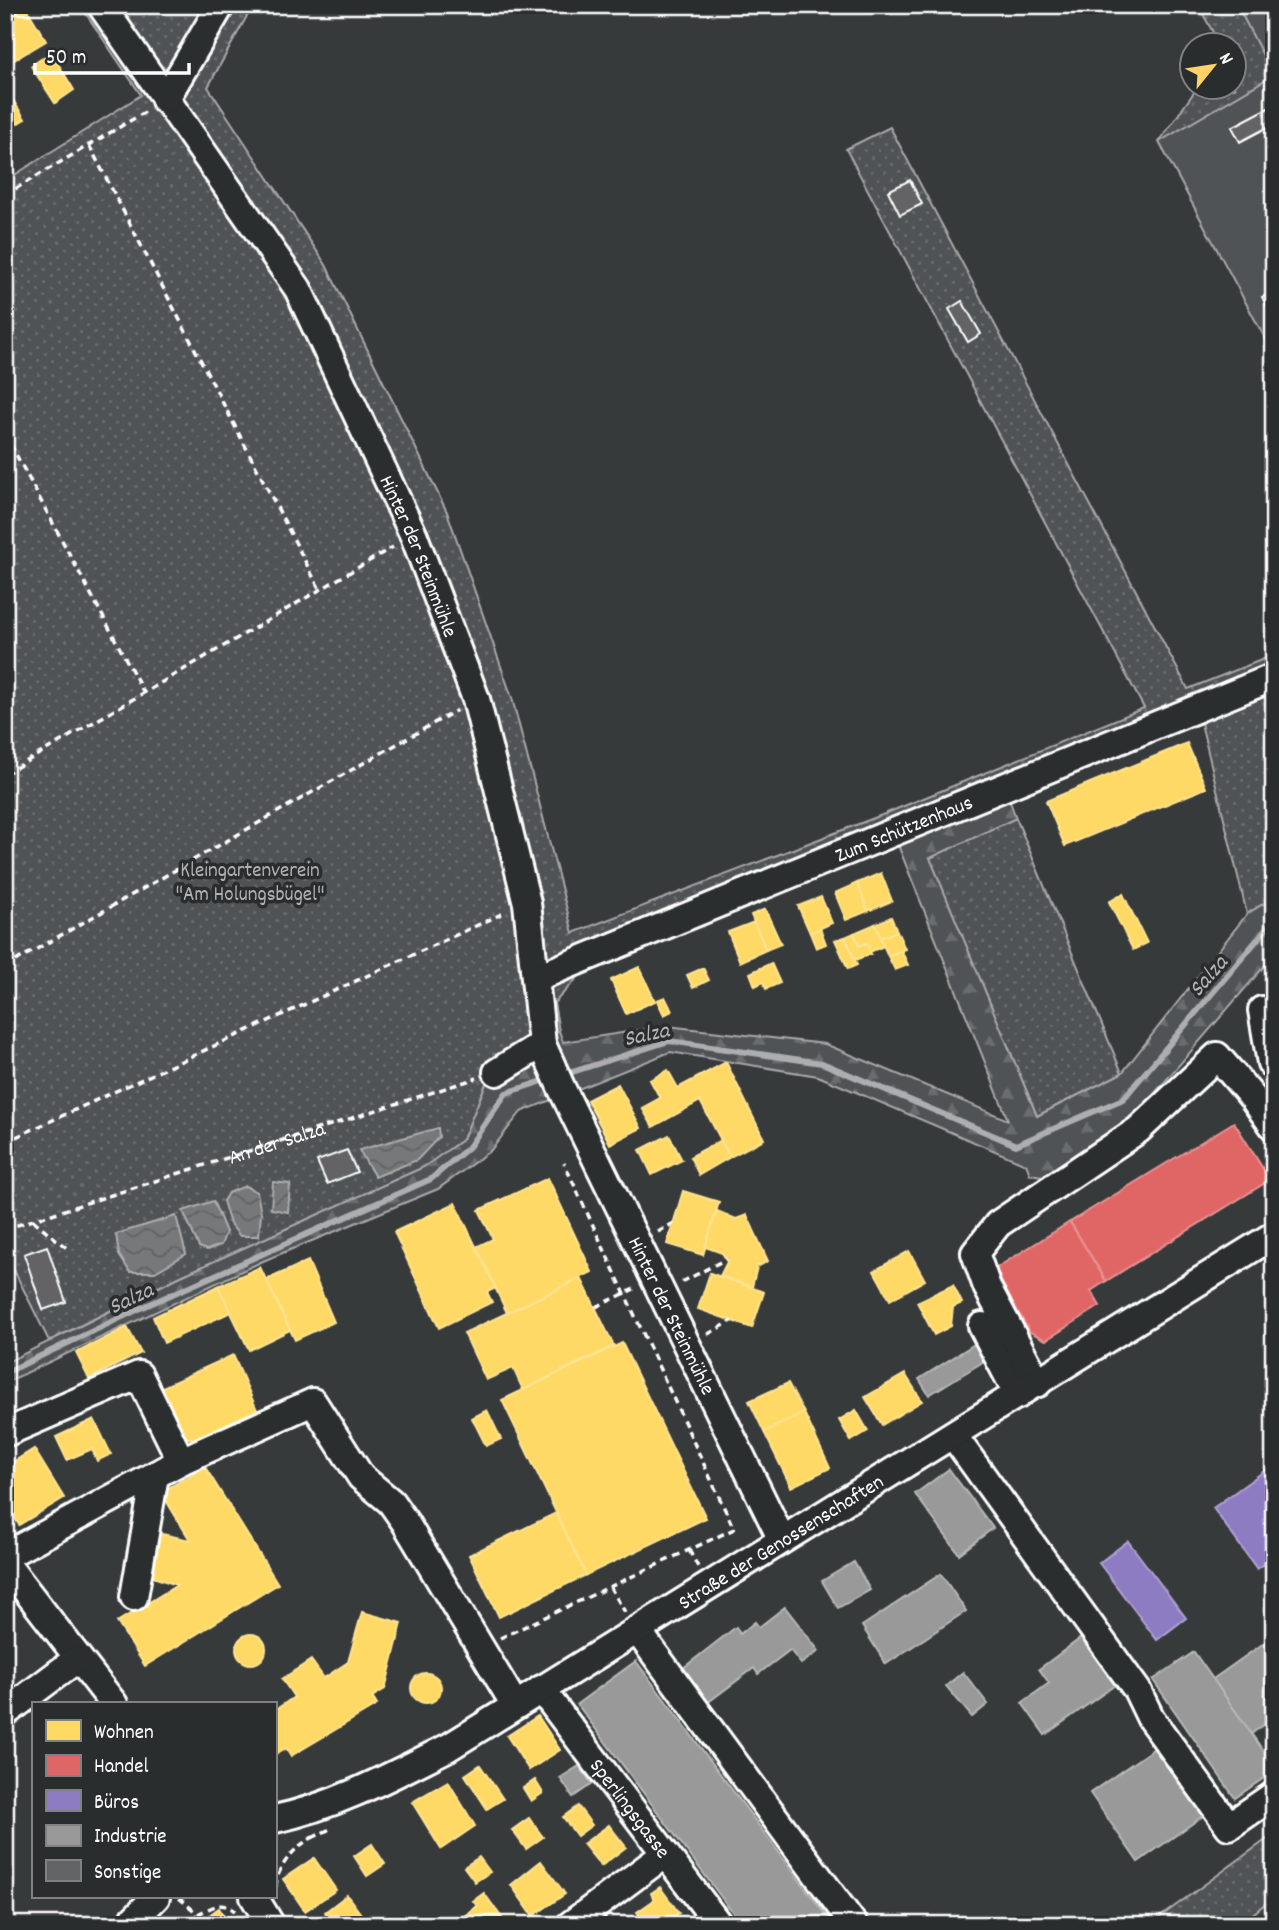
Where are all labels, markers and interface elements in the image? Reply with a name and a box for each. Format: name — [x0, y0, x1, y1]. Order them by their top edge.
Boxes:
scale bar — [35, 32, 189, 76]
north arrow — [1178, 32, 1248, 102]
text: 50 m — [46, 44, 86, 74]
text: N — [1211, 48, 1239, 70]
street label: Hinter der Steinmühle — [370, 471, 463, 642]
street label: Zum Schützenhaus — [831, 789, 978, 872]
park label: Kleingartenverein "Am Holungsbügel" — [175, 857, 325, 911]
water label: Salza — [1182, 948, 1238, 1005]
water label: Salza — [621, 1015, 674, 1057]
street label: An der Salza — [225, 1115, 330, 1174]
street label: Hinter der Steinmühle — [618, 1232, 721, 1401]
water label: Salza — [104, 1275, 160, 1325]
street label: Straße der Genossenschaften — [674, 1469, 891, 1619]
legend — [32, 1702, 276, 1898]
text: Wohnen — [94, 1719, 154, 1749]
text: Handel — [94, 1753, 148, 1783]
street label: Sperlingsgasse — [581, 1753, 676, 1866]
text: Büros — [94, 1789, 139, 1819]
text: Industrie — [94, 1823, 167, 1853]
text: Sonstige — [94, 1859, 161, 1889]

